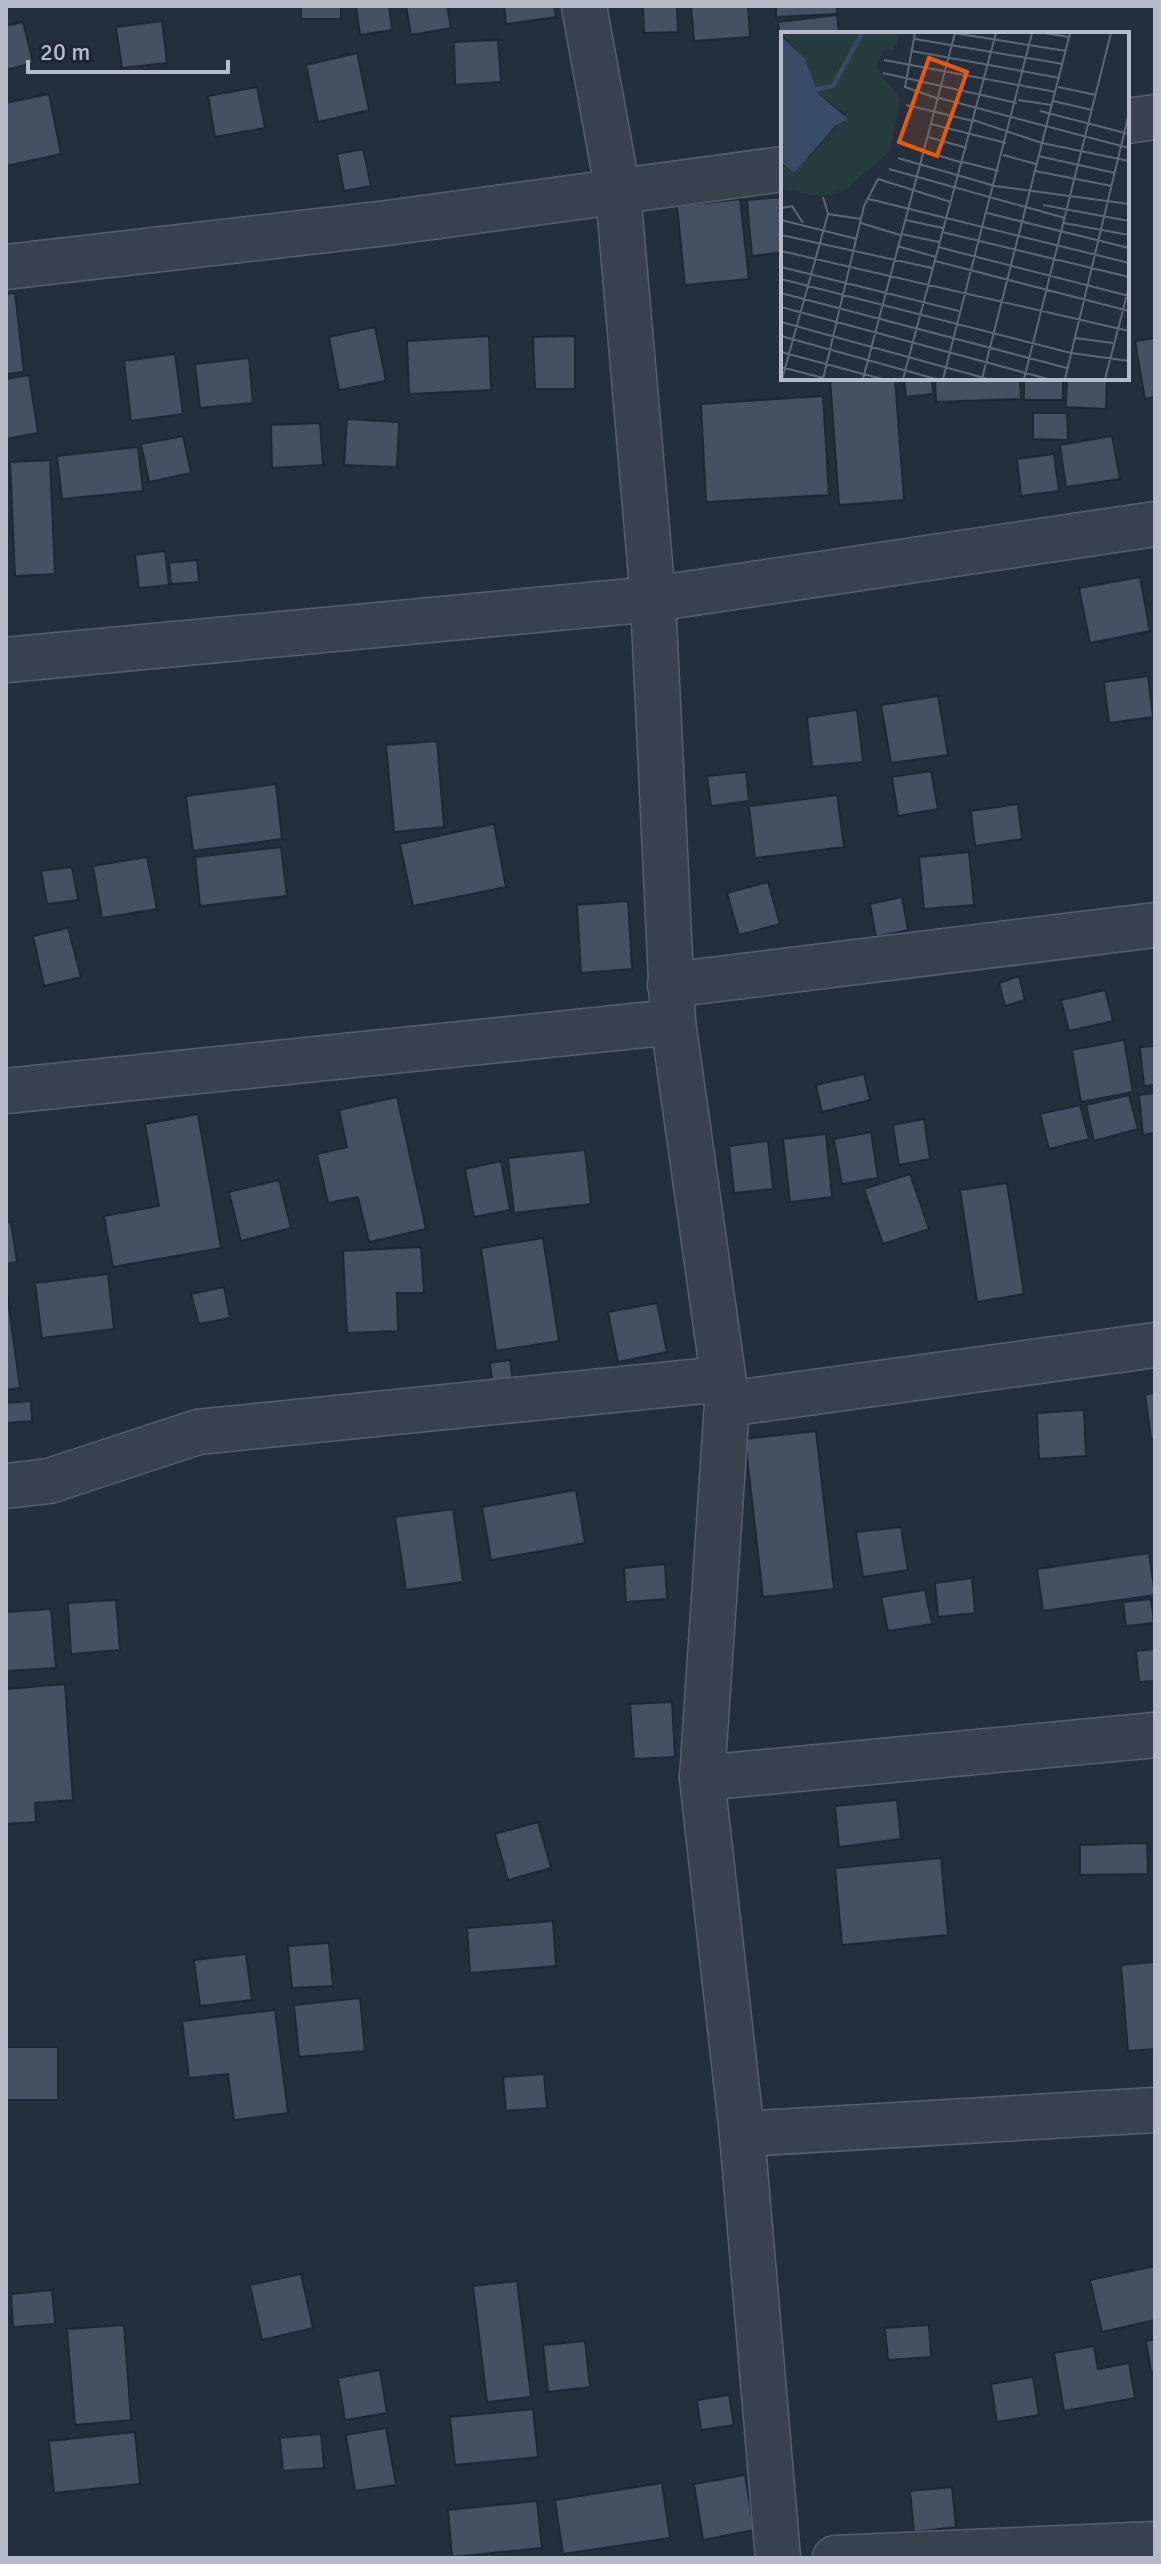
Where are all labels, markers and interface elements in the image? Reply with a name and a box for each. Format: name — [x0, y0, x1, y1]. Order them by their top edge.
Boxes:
scale bar — [28, 24, 228, 74]
inset map — [781, 32, 1129, 380]
text: 20 m — [40, 37, 90, 67]

